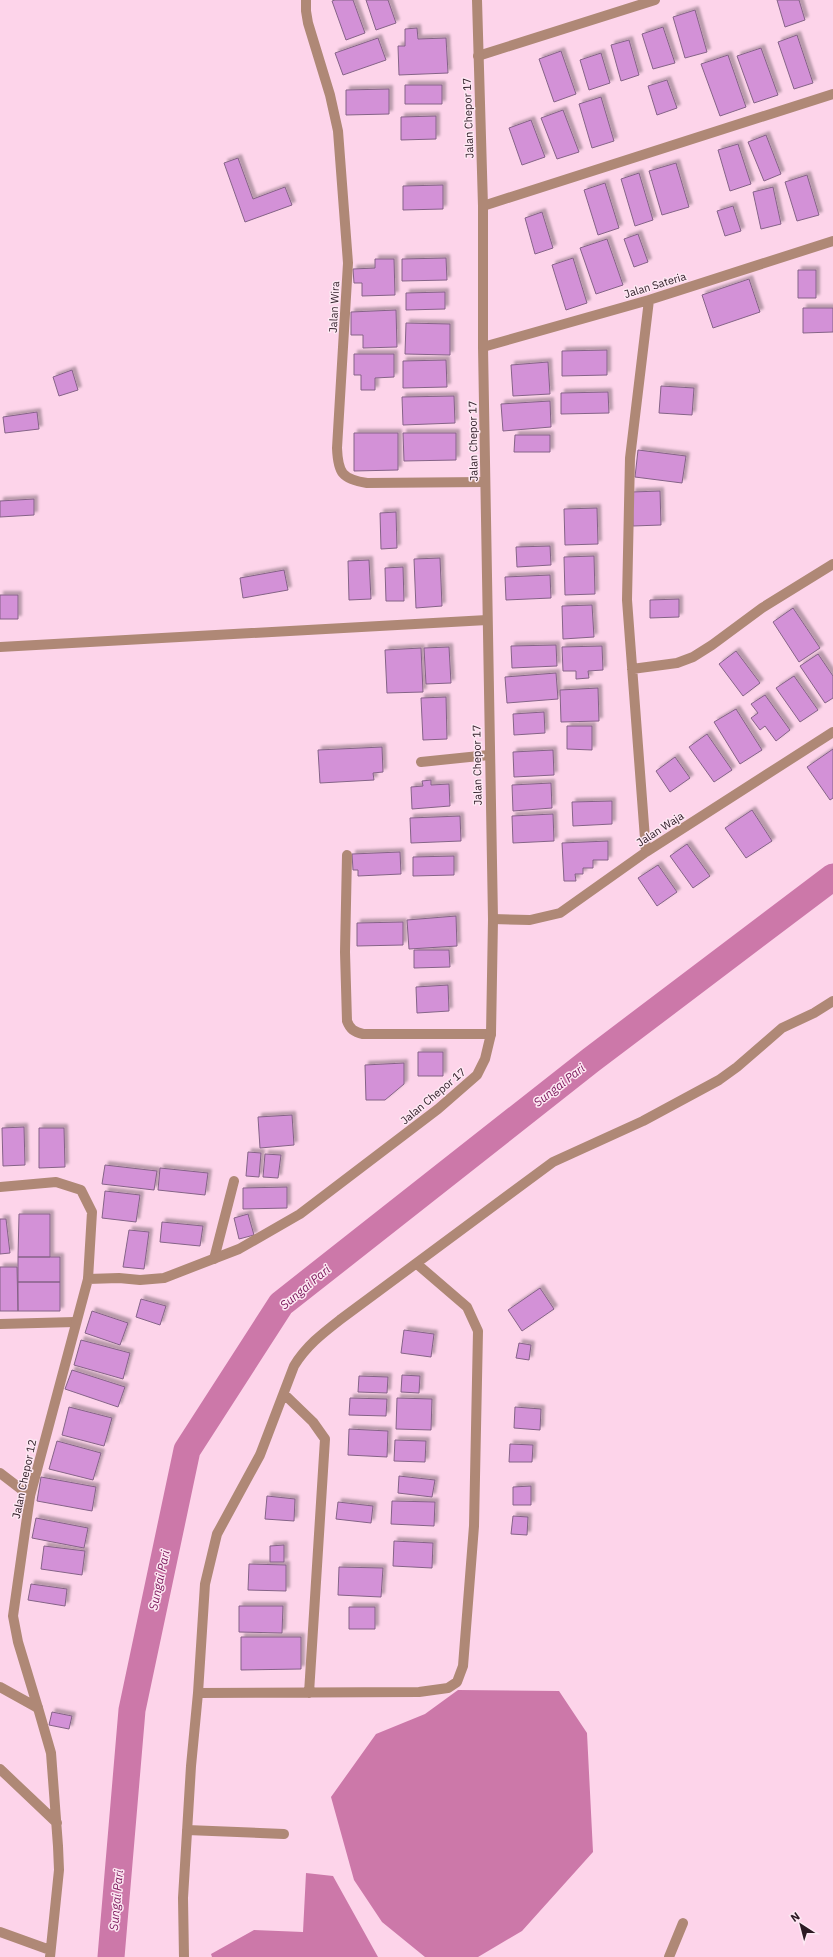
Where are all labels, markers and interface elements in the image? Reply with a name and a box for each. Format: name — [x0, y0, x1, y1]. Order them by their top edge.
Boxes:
street label: Jalan Chepor 17 — [460, 77, 476, 159]
street label: Jalan Sateria — [622, 269, 688, 301]
street label: Jalan Wira — [326, 281, 342, 333]
street label: Jalan Chepor 17 — [465, 401, 481, 481]
street label: Jalan Chepor 17 — [469, 725, 485, 805]
street label: Jalan Waja — [634, 809, 686, 849]
water label: Sungai Pari — [530, 1060, 588, 1110]
street label: Jalan Chepor 17 — [398, 1065, 468, 1127]
water label: Sungai Pari — [277, 1261, 334, 1312]
street label: Jalan Chepor 12 — [9, 1438, 39, 1520]
water label: Sungai Pari — [145, 1548, 173, 1611]
water label: Sungai Pari — [106, 1868, 126, 1931]
north arrow — [781, 1905, 821, 1945]
text: N — [788, 1909, 802, 1925]

